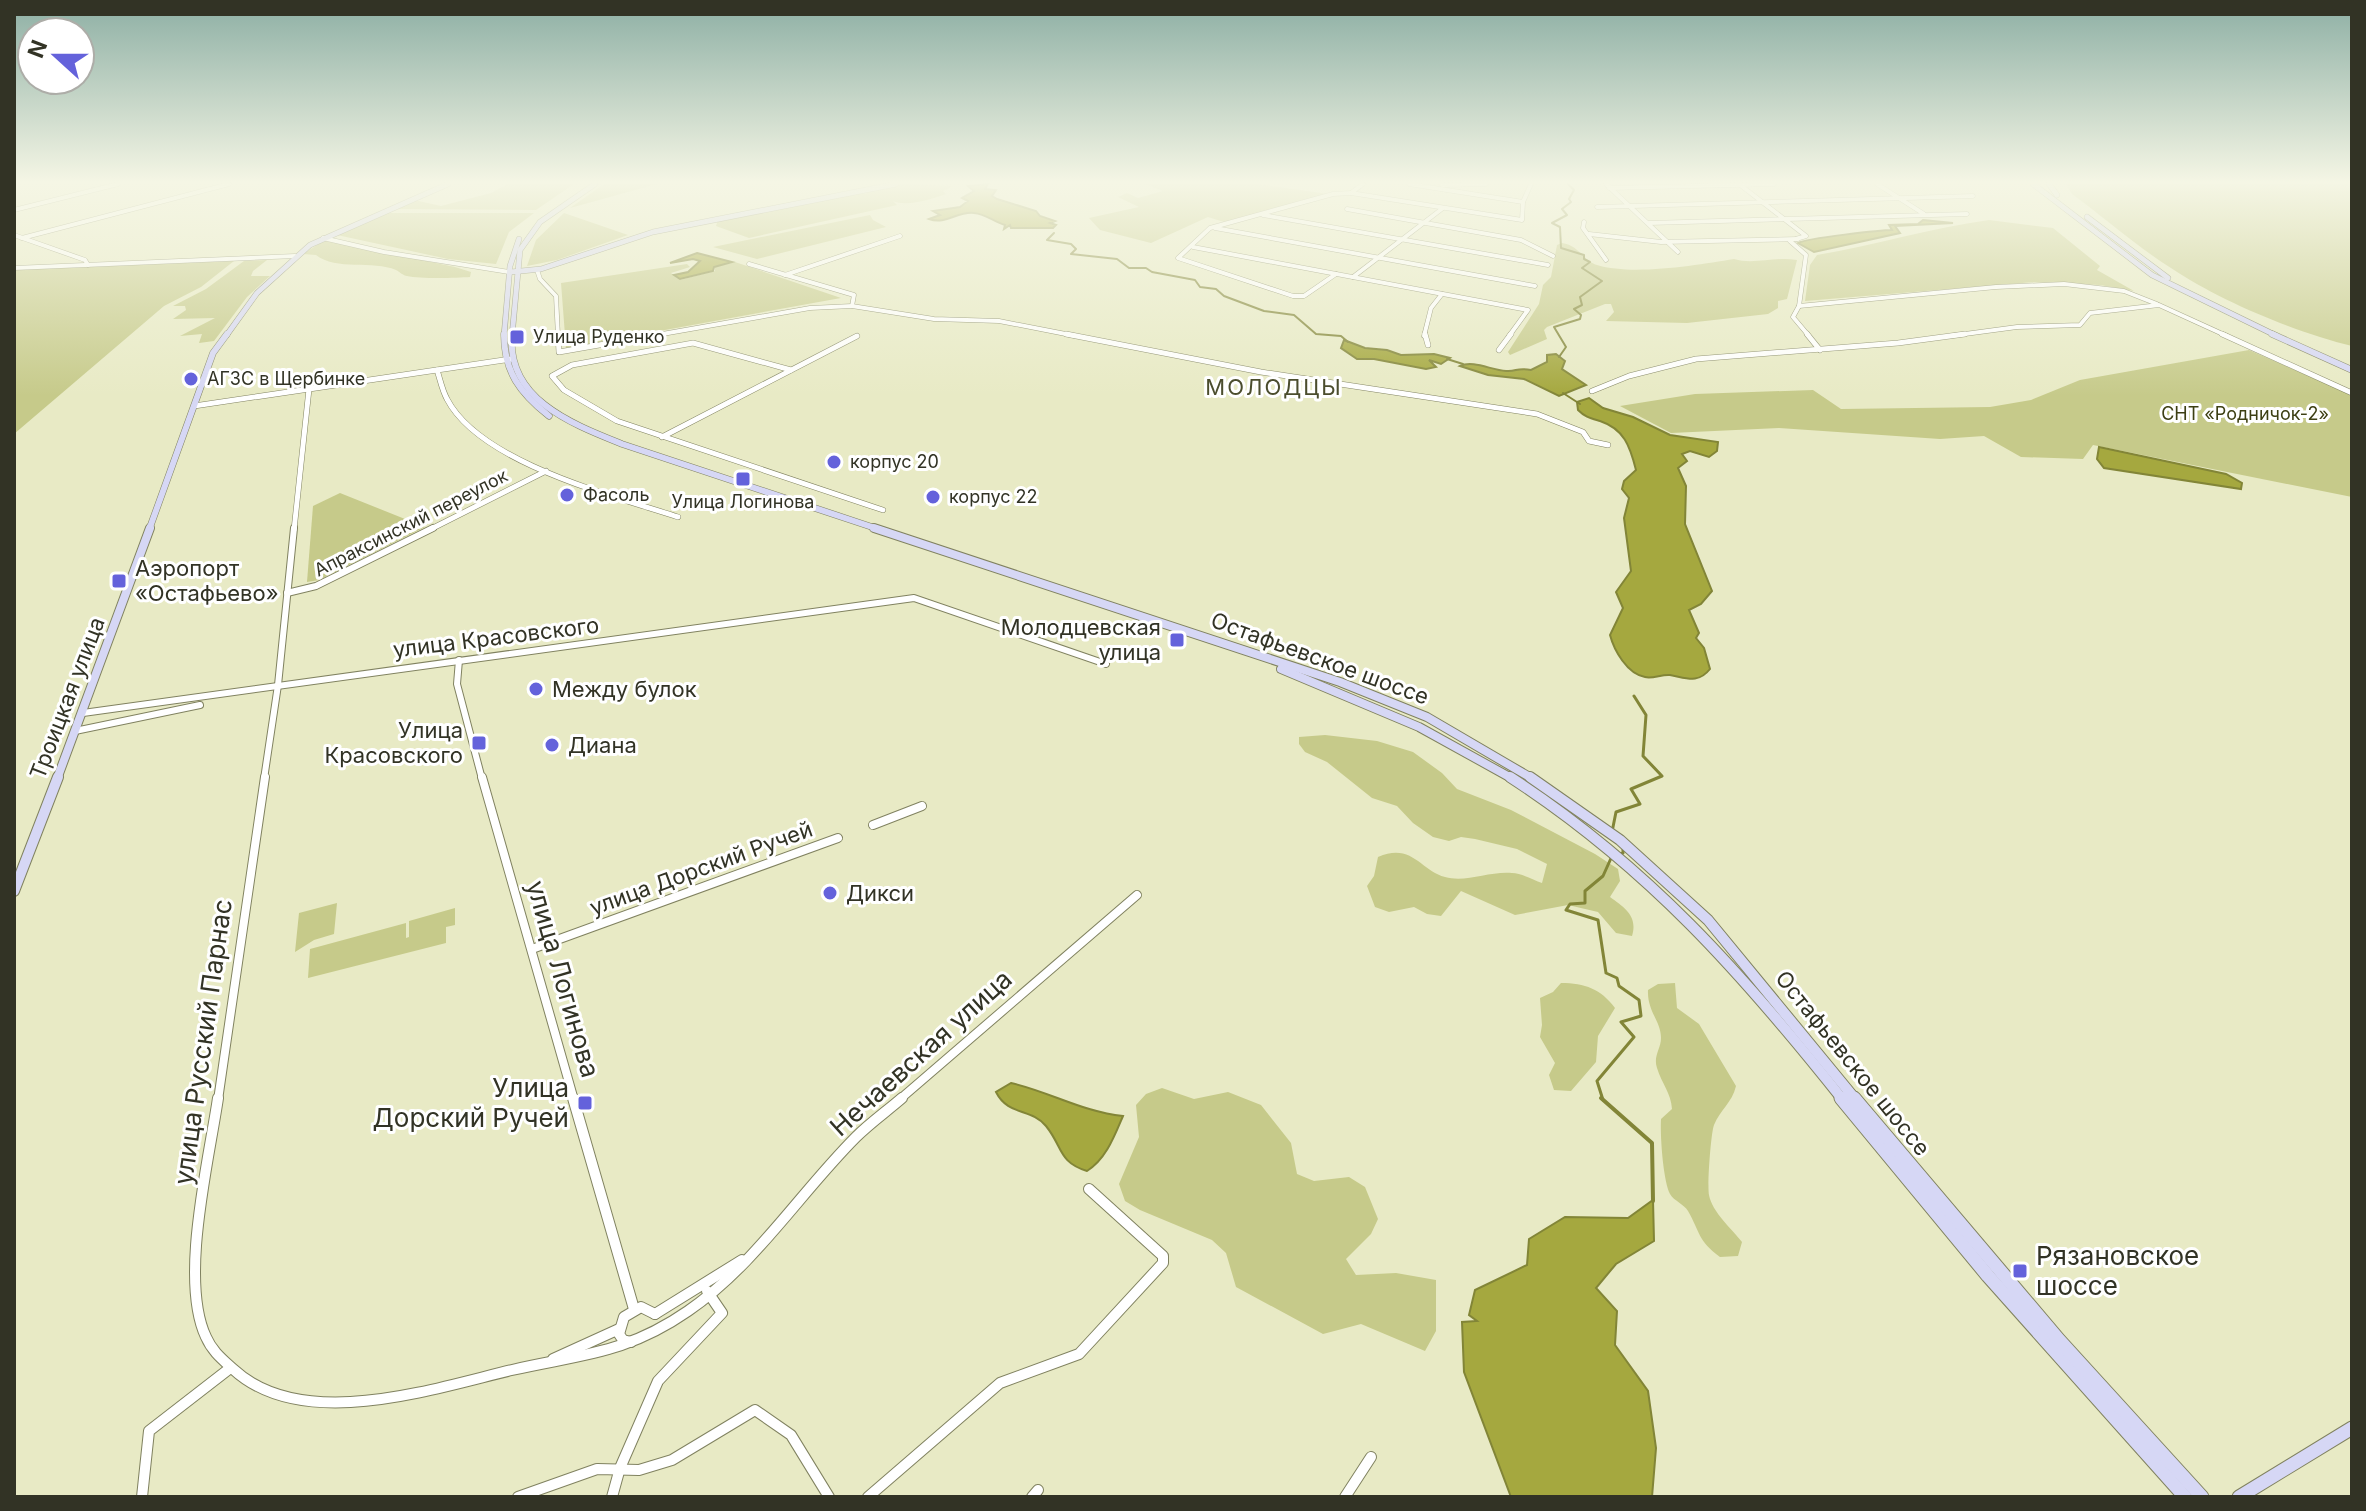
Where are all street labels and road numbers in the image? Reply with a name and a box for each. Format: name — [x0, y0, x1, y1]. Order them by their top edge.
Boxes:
street label: Апраксинский переулок — [311, 464, 511, 581]
street label: Остафьевское шоссе — [1207, 606, 1433, 710]
street label: улица Красовского — [392, 611, 600, 663]
street label: Троицкая улица — [24, 614, 110, 782]
street label: улица Дорский Ручей — [586, 816, 816, 920]
street label: улица Логинова — [521, 877, 606, 1081]
street label: улица Русский Парнас — [167, 897, 238, 1187]
street label: Нечаевская улица — [824, 963, 1018, 1142]
street label: Остафьевское шоссе — [1770, 965, 1936, 1161]

